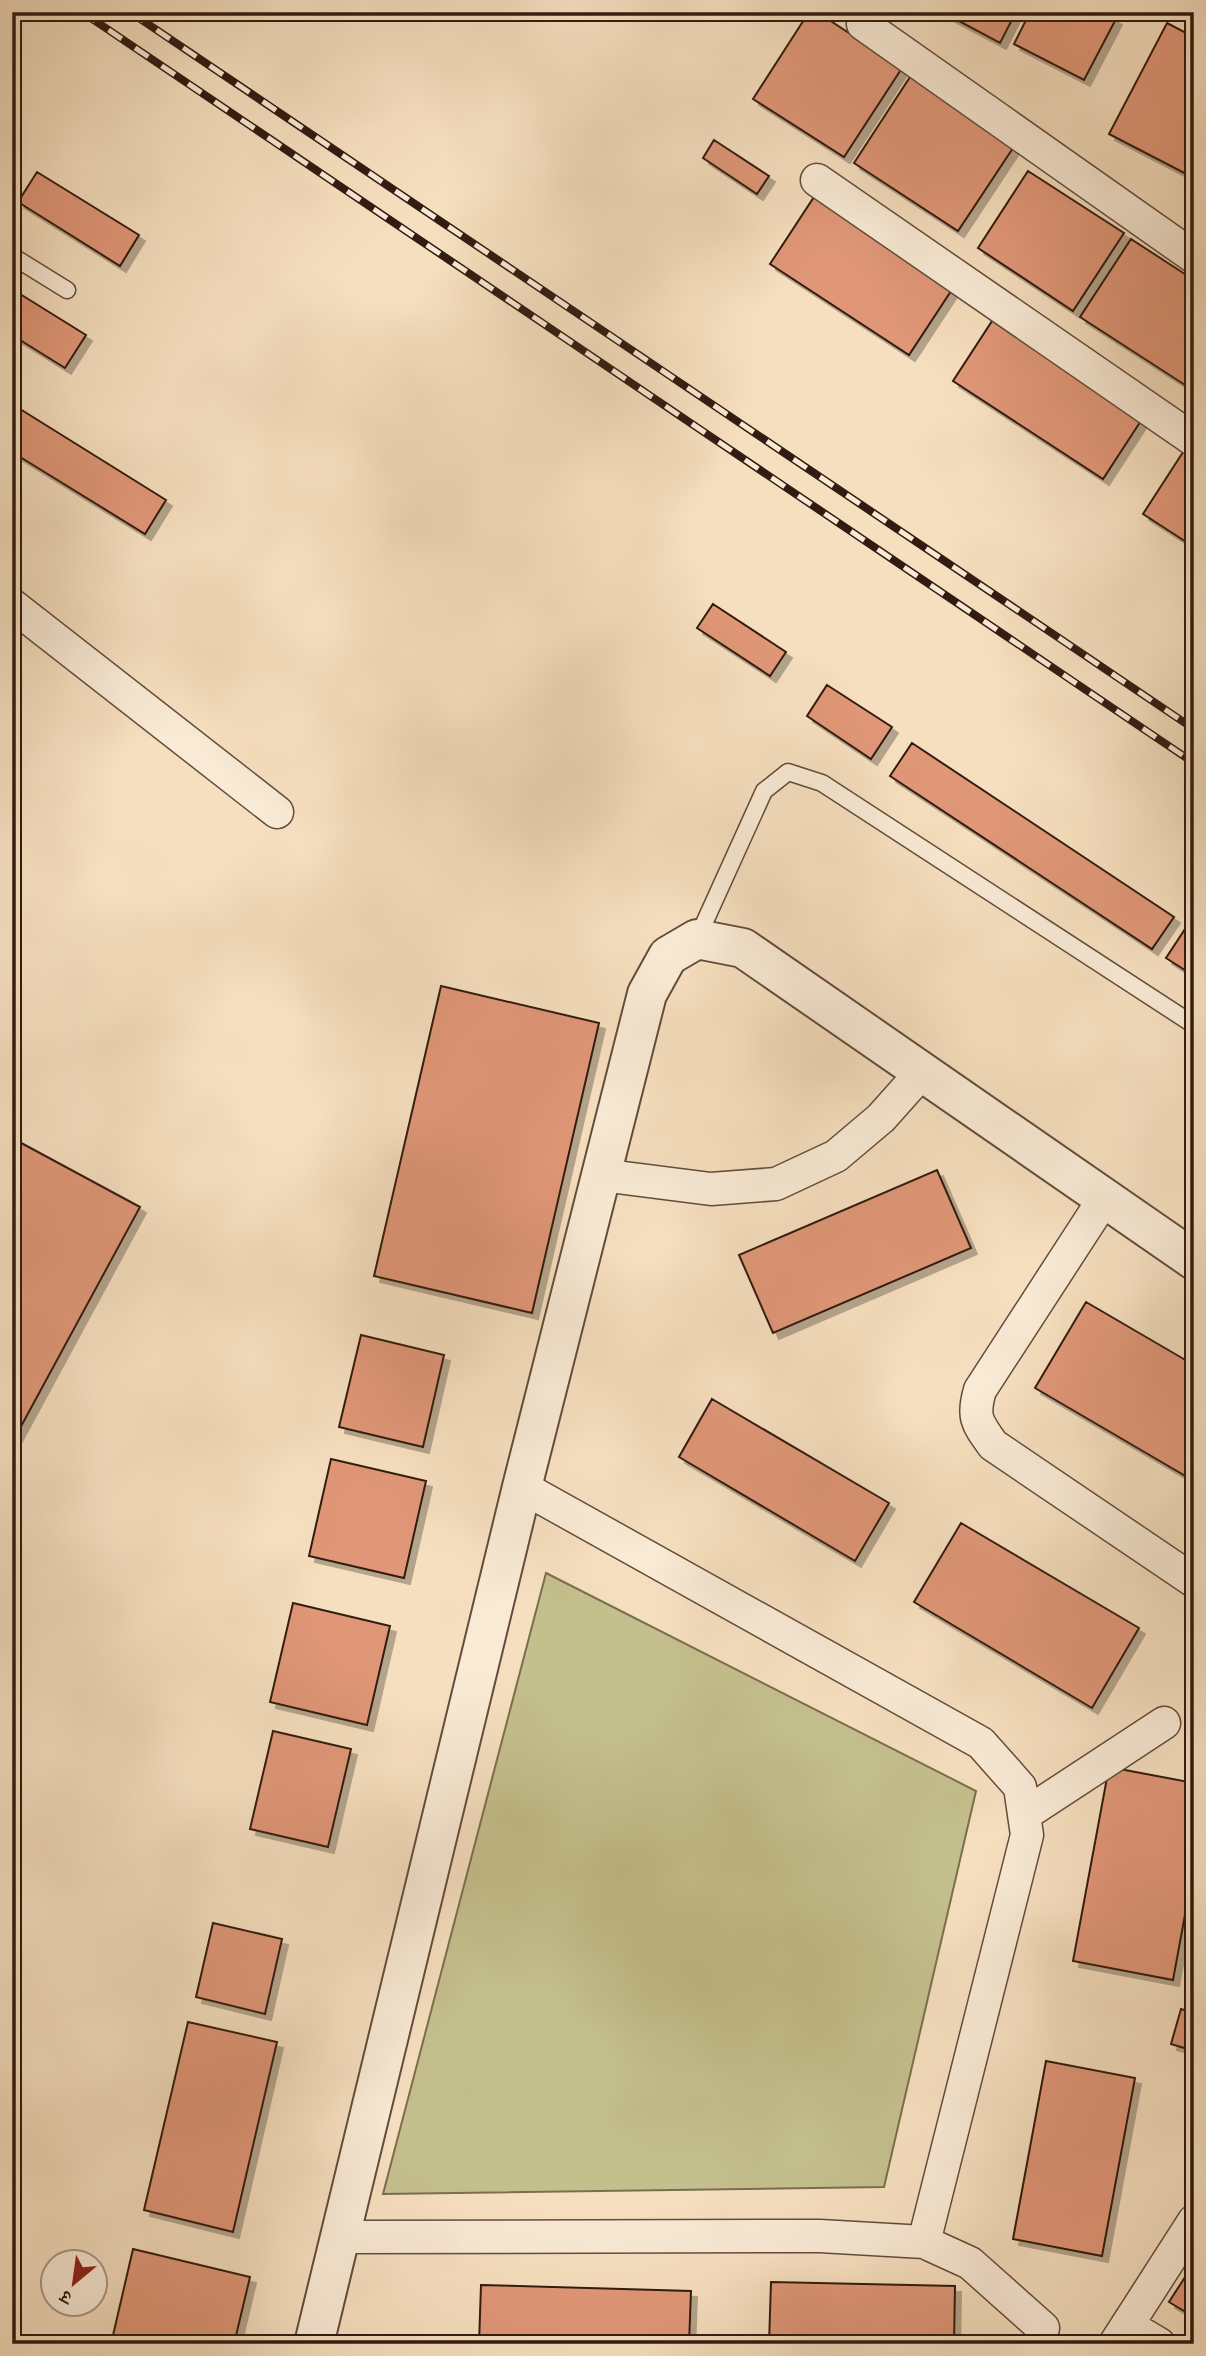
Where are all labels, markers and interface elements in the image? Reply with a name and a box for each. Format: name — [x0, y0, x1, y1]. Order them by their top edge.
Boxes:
north arrow — [38, 2248, 108, 2318]
text: उ — [55, 2281, 79, 2311]

